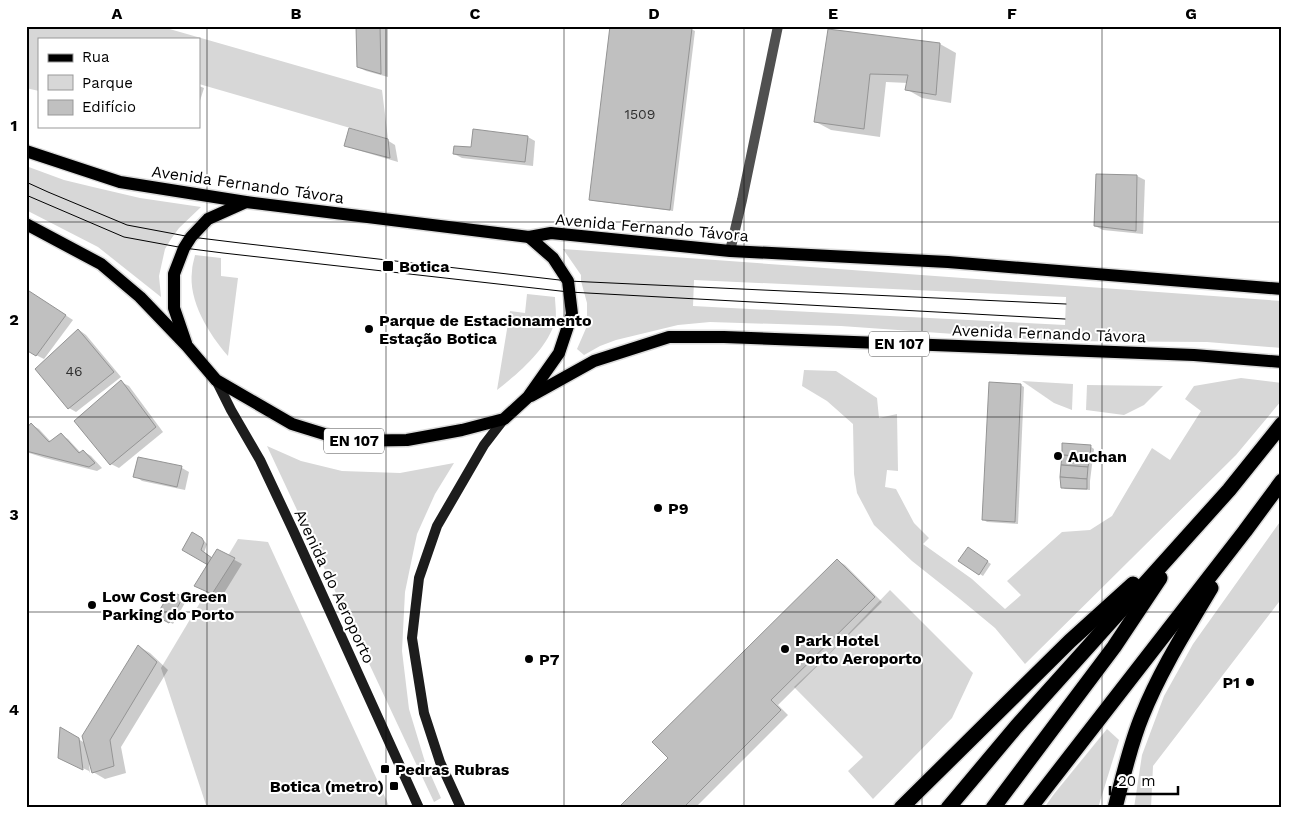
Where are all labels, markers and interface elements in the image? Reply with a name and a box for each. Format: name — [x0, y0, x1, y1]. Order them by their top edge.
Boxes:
text: A — [112, 4, 123, 23]
text: B — [291, 4, 302, 23]
text: C — [470, 4, 481, 23]
text: D — [648, 4, 660, 23]
text: E — [828, 4, 838, 23]
text: F — [1007, 4, 1017, 23]
text: G — [1185, 4, 1197, 23]
legend — [38, 38, 200, 128]
text: Rua — [82, 48, 110, 66]
text: Parque — [82, 74, 133, 92]
text: Edifício — [82, 98, 136, 116]
house number: 1509 — [625, 106, 655, 122]
text: 1 — [11, 116, 17, 135]
street label: Avenida Fernando Távora — [150, 162, 345, 207]
street label: Avenida Fernando Távora — [554, 210, 750, 245]
place label: Botica — [399, 257, 450, 276]
marker: Botica — [381, 259, 395, 273]
text: 2 — [9, 310, 19, 329]
place label: Parque de Estacionamento Estação Botica — [379, 311, 592, 348]
street label: Avenida Fernando Távora — [952, 321, 1146, 346]
marker: Parque de Estacionamento Estação Botica — [363, 323, 375, 335]
road number: EN 107 — [869, 332, 929, 356]
house number: 46 — [65, 363, 83, 379]
road number: EN 107 — [324, 428, 384, 454]
place label: Auchan — [1068, 447, 1127, 466]
marker: Auchan — [1052, 450, 1064, 462]
place label: P9 — [668, 499, 689, 518]
marker: P9 — [652, 502, 664, 514]
text: 3 — [9, 505, 19, 524]
street label: Avenida do Aeroporto — [290, 506, 379, 666]
place label: Low Cost Green Parking do Porto — [102, 587, 235, 624]
marker: Low Cost Green Parking do Porto — [86, 599, 98, 611]
place label: Park Hotel Porto Aeroporto — [795, 631, 922, 668]
marker: Park Hotel Porto Aeroporto — [779, 643, 791, 655]
place label: P7 — [539, 650, 560, 669]
marker: P7 — [523, 653, 535, 665]
place label: P1 — [1222, 673, 1240, 692]
marker: P1 — [1244, 676, 1256, 688]
text: 4 — [9, 700, 19, 719]
place label: Pedras Rubras — [395, 760, 510, 779]
marker: Pedras Rubras — [379, 763, 391, 775]
scale bar — [1110, 764, 1178, 796]
text: 20 m — [1118, 772, 1156, 790]
place label: Botica (metro) — [270, 777, 384, 796]
marker: Botica (metro) — [388, 780, 400, 792]

